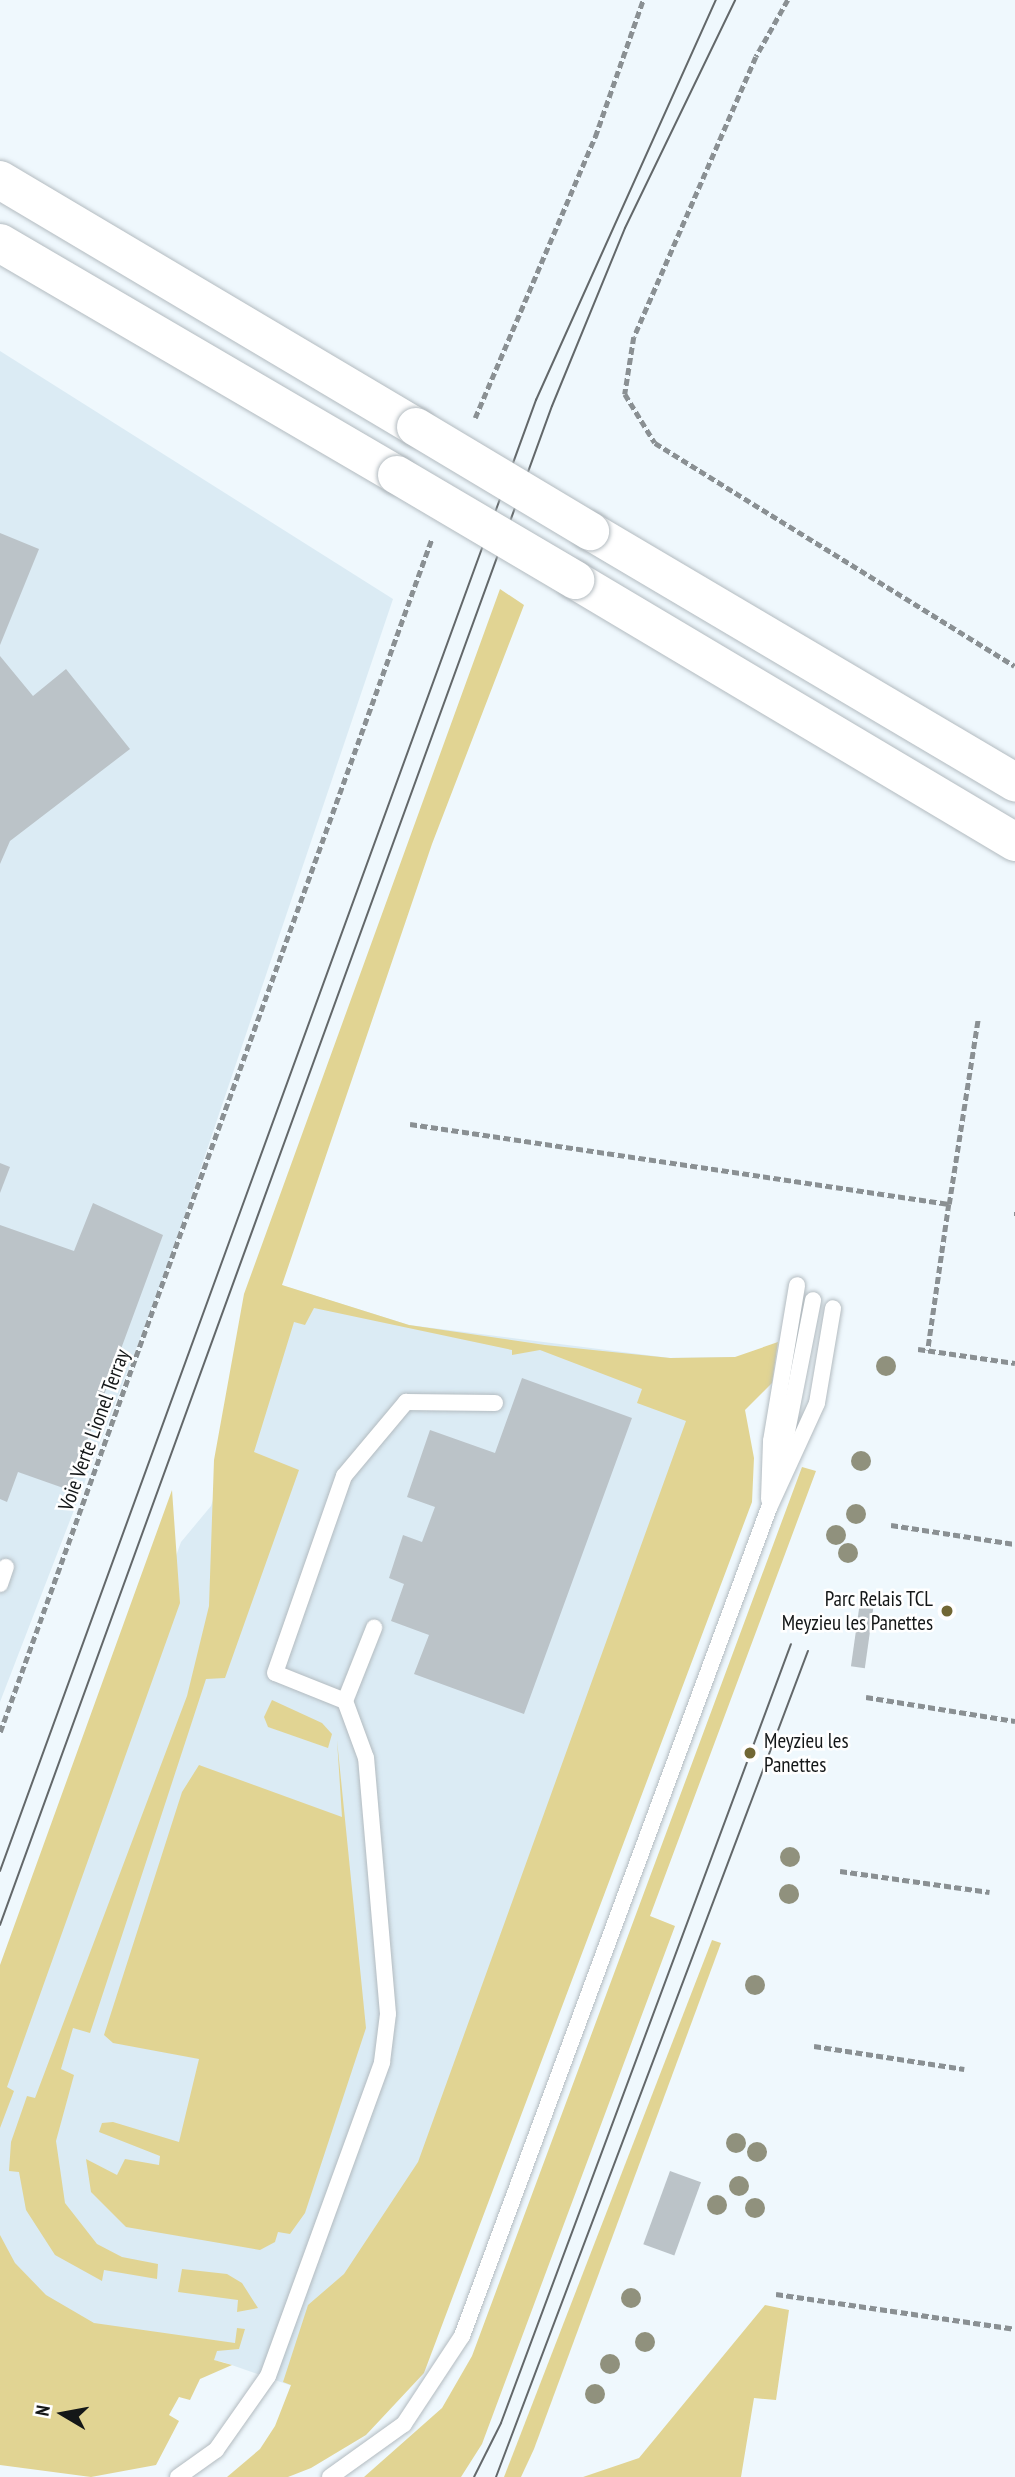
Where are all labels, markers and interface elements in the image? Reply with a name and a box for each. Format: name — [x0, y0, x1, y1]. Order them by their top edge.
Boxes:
street label: Voie Verte Lionel Terray — [53, 1345, 135, 1515]
place label: Parc Relais TCL Meyzieu les Panettes — [782, 1586, 933, 1636]
marker: Parc Relais TCL Meyzieu les Panettes — [939, 1603, 955, 1619]
place label: Meyzieu les Panettes — [764, 1728, 848, 1778]
marker: Meyzieu les Panettes — [742, 1745, 758, 1761]
north arrow — [28, 2379, 98, 2449]
text: N — [30, 2403, 55, 2417]

